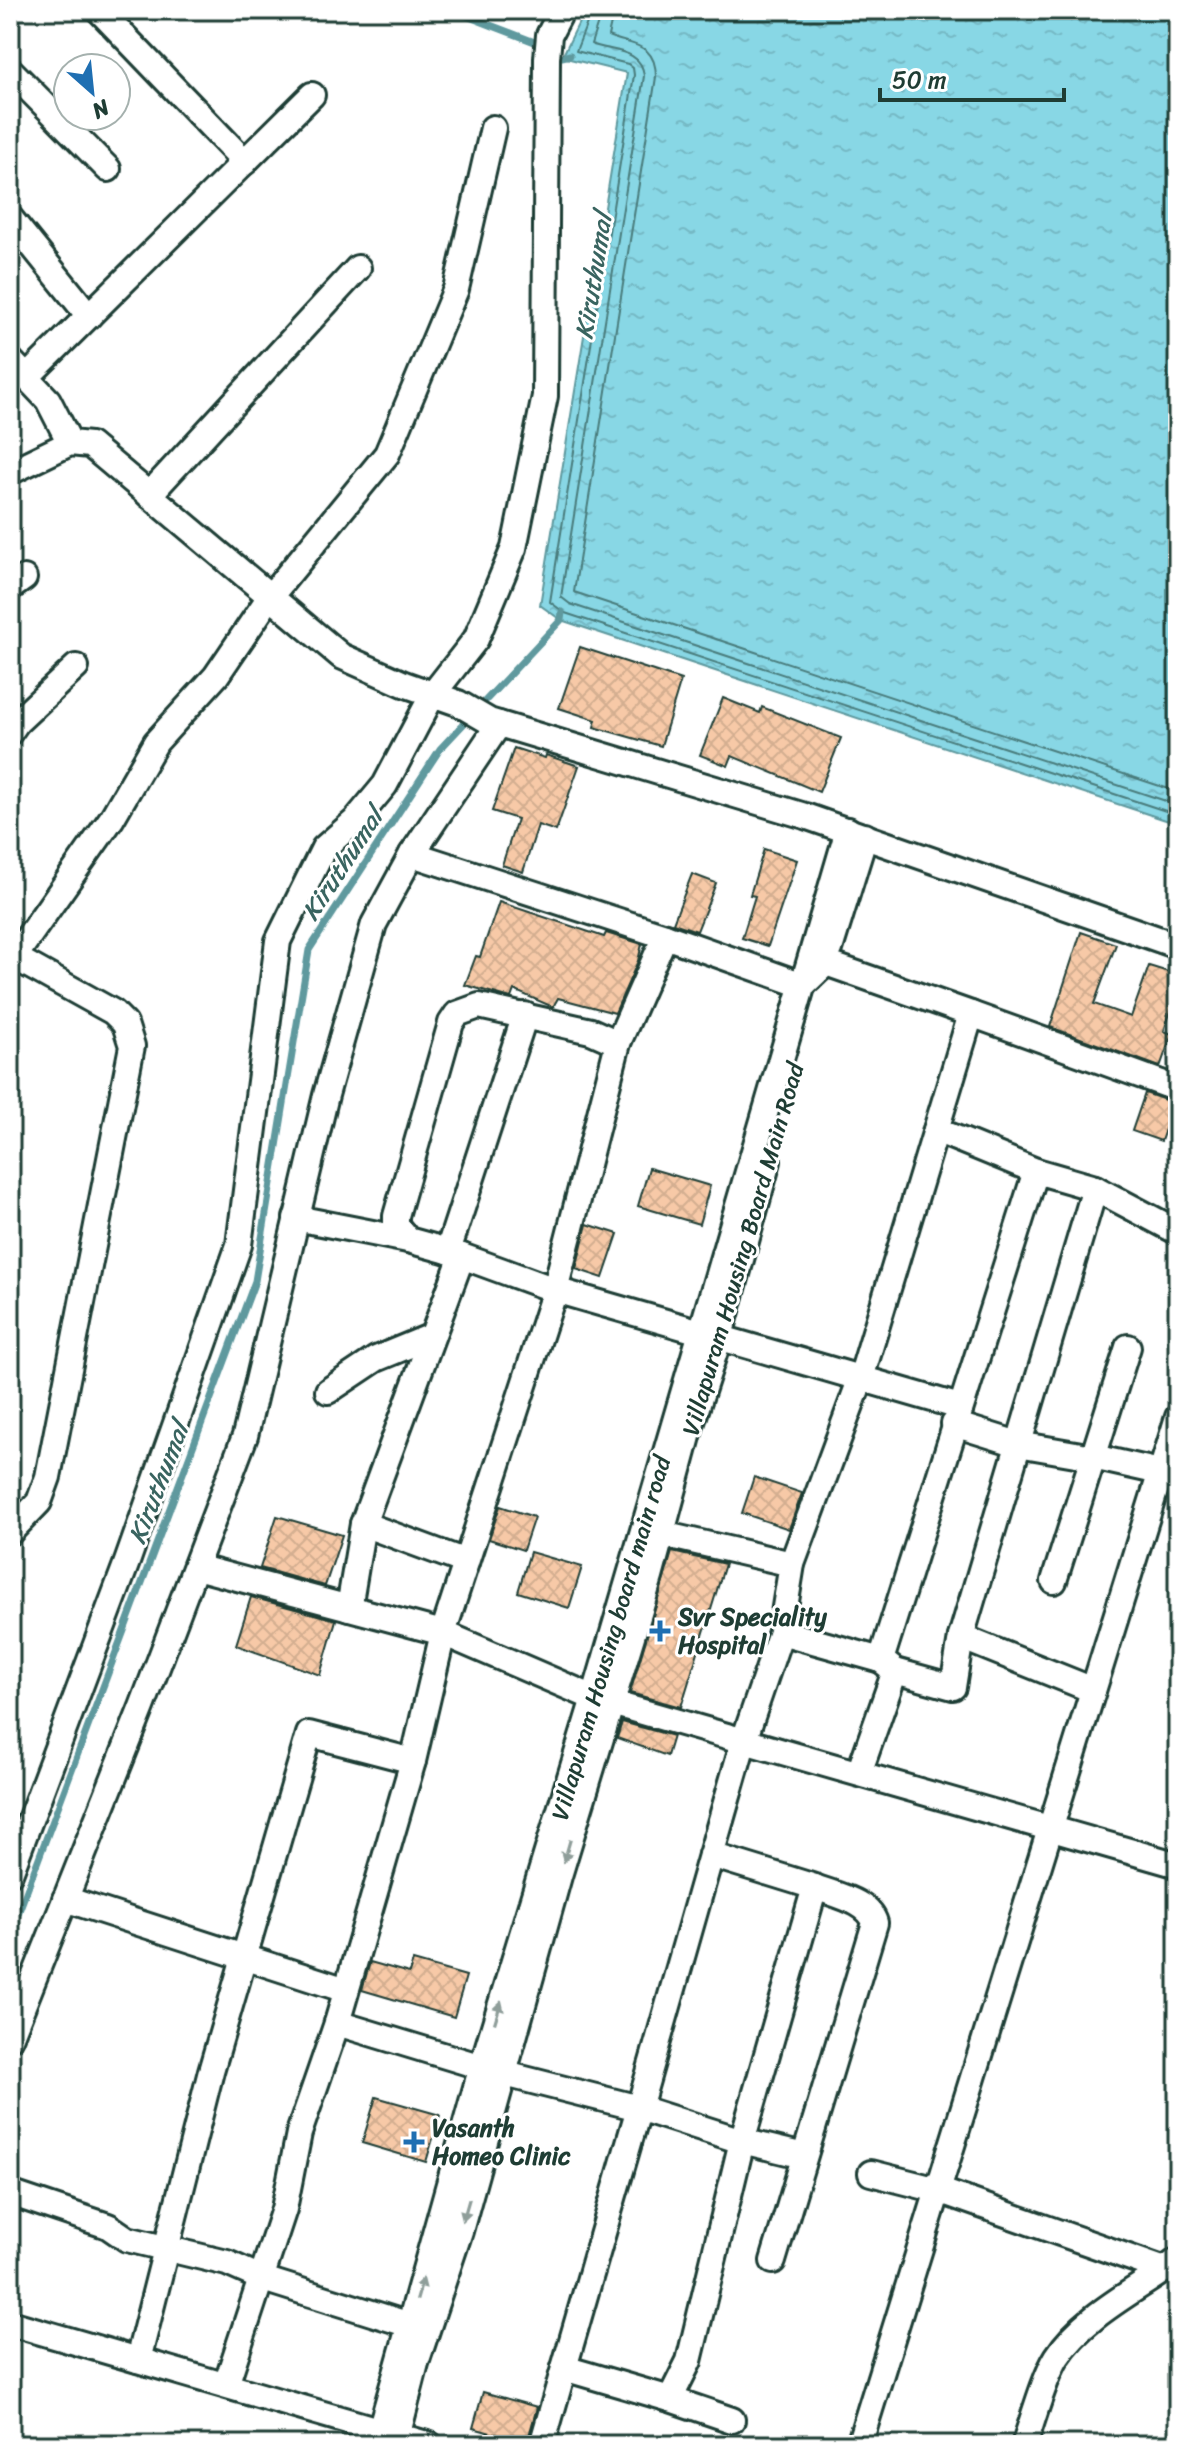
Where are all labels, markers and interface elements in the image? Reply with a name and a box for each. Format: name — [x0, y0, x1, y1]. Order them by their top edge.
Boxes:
north arrow — [52, 52, 132, 132]
scale bar — [880, 52, 1064, 102]
text: 50 m — [892, 59, 947, 101]
text: N — [85, 88, 117, 131]
water label: Kiruthumal — [560, 204, 627, 342]
water label: Kiruthumal — [288, 794, 399, 930]
street label: Villapuram Housing Board Main Road — [670, 1056, 817, 1440]
water label: Kiruthumal — [114, 1410, 204, 1550]
street label: Villapuram Housing board main road — [539, 1450, 684, 1825]
place label: Svr Speciality Hospital — [677, 1596, 827, 1666]
marker: Svr Speciality Hospital — [649, 1620, 671, 1642]
one-way arrow — [560, 1840, 573, 1864]
one-way arrow — [493, 2000, 505, 2024]
place label: Vasanth Homeo Clinic — [432, 2107, 571, 2177]
marker: Vasanth Homeo Clinic — [403, 2131, 425, 2153]
one-way arrow — [459, 2198, 472, 2222]
one-way arrow — [414, 2277, 427, 2301]

